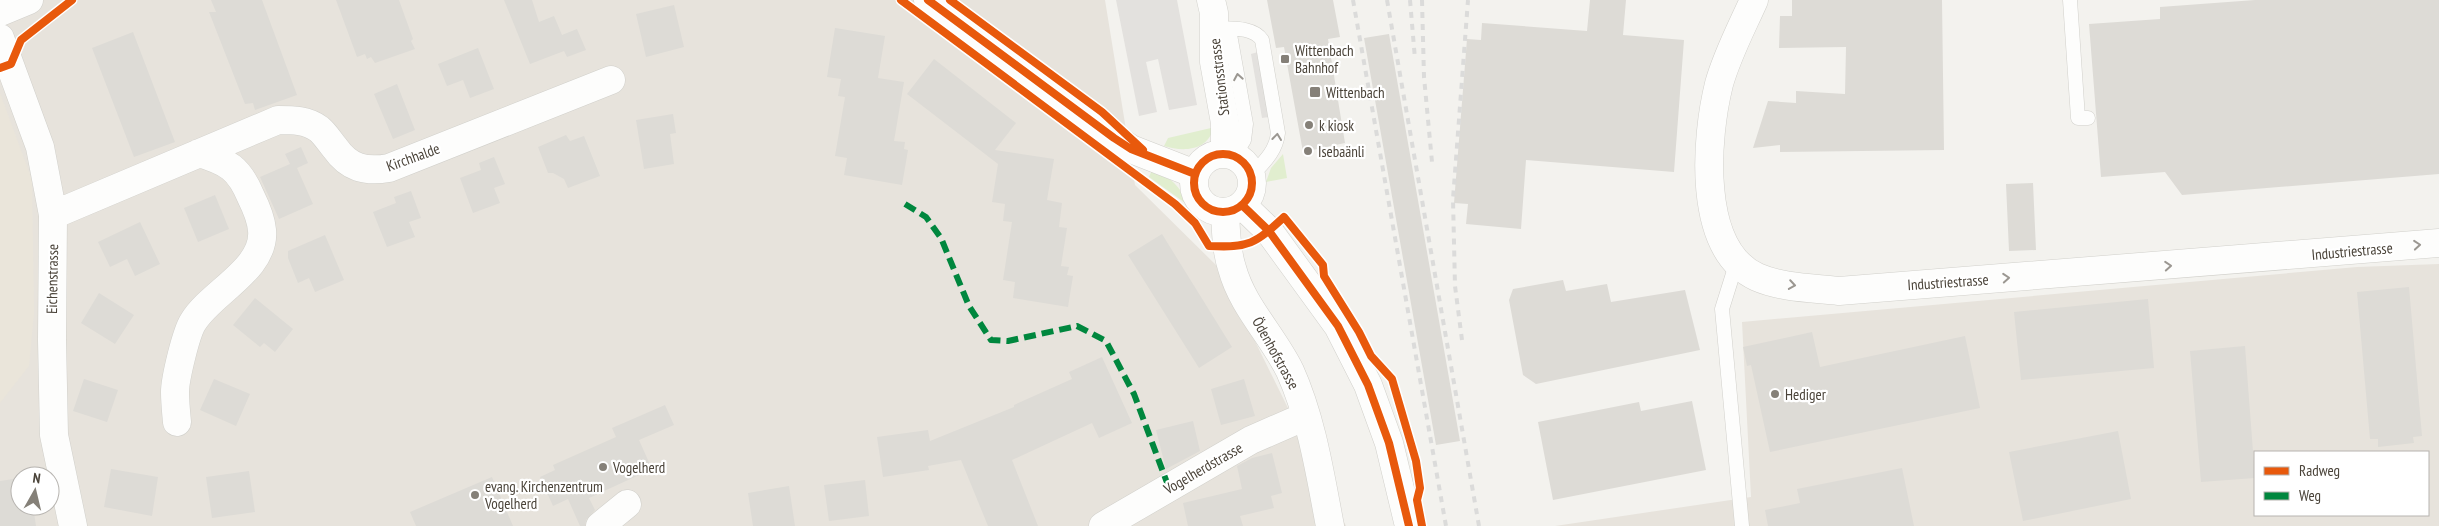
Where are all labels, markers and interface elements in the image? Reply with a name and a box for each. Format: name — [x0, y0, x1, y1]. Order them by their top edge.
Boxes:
street label: Stationsstrasse — [1205, 37, 1233, 117]
place label: Wittenbach Bahnhof — [1295, 41, 1354, 77]
marker: Wittenbach Bahnhof — [1279, 53, 1291, 65]
one-way arrow — [1233, 72, 1243, 81]
place label: Wittenbach — [1326, 83, 1385, 102]
marker: Wittenbach — [1308, 85, 1322, 99]
place label: k kiosk — [1319, 116, 1354, 135]
marker: k kiosk — [1303, 119, 1315, 131]
one-way arrow — [1271, 132, 1282, 140]
street label: Kirchhalde — [384, 139, 442, 175]
place label: Isebaänli — [1318, 142, 1365, 161]
marker: Isebaänli — [1302, 145, 1314, 157]
street label: Industriestrasse — [2311, 238, 2393, 264]
one-way arrow — [2414, 240, 2422, 251]
street label: Eichenstrasse — [42, 244, 62, 314]
one-way arrow — [2164, 260, 2172, 271]
street label: Industriestrasse — [1907, 270, 1989, 294]
one-way arrow — [2002, 273, 2010, 284]
one-way arrow — [1788, 279, 1796, 290]
street label: Ödenhofstrasse — [1248, 313, 1304, 393]
place label: Hediger — [1785, 385, 1827, 404]
marker: Hediger — [1769, 388, 1781, 400]
street label: Vogelherdstrasse — [1159, 438, 1246, 499]
legend — [2254, 451, 2429, 516]
place label: Vogelherd — [612, 458, 665, 477]
marker: Vogelherd — [597, 461, 609, 473]
text: Radweg — [2299, 461, 2340, 480]
north arrow — [10, 466, 60, 516]
text: N — [32, 469, 42, 488]
place label: evang. Kirchenzentrum Vogelherd — [484, 477, 603, 513]
text: Weg — [2299, 486, 2321, 505]
marker: evang. Kirchenzentrum Vogelherd — [469, 489, 481, 501]

